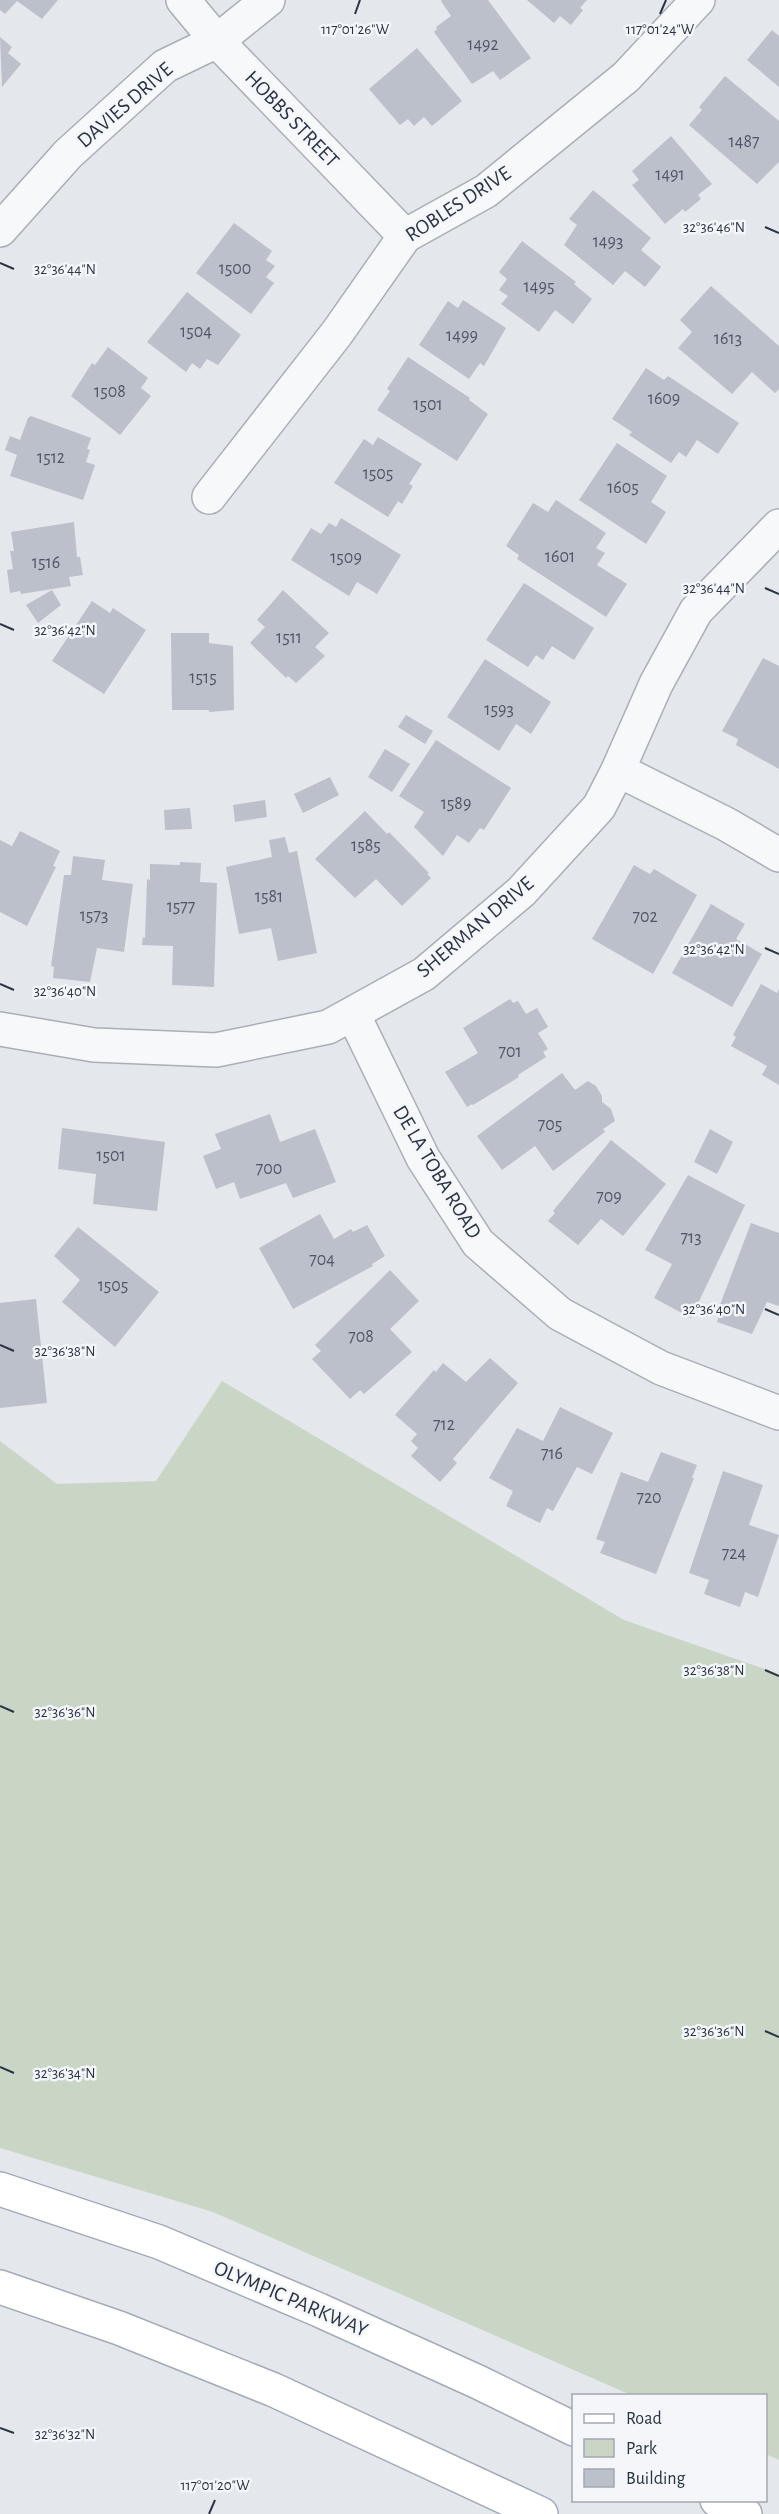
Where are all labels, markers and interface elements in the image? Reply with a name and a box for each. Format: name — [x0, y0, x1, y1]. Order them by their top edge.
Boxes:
text: 117°01'26"W — [321, 22, 390, 37]
text: 117°01'24"W — [626, 22, 695, 37]
house number: 1492 — [467, 36, 499, 54]
street label: DAVIES DRIVE — [73, 58, 177, 152]
street label: HOBBS STREET — [241, 67, 343, 171]
house number: 1487 — [729, 133, 759, 151]
street label: ROBLES DRIVE — [402, 162, 514, 246]
house number: 1491 — [655, 166, 685, 184]
text: 32°36'46"N — [683, 220, 745, 235]
house number: 1493 — [593, 233, 623, 251]
house number: 1500 — [219, 260, 251, 278]
text: 32°36'44"N — [34, 262, 96, 277]
house number: 1495 — [524, 278, 554, 296]
house number: 1504 — [180, 323, 212, 341]
house number: 1499 — [446, 327, 478, 345]
house number: 1613 — [714, 330, 742, 348]
house number: 1508 — [94, 383, 126, 401]
house number: 1609 — [648, 390, 680, 408]
house number: 1501 — [413, 396, 443, 414]
house number: 1512 — [37, 449, 65, 467]
house number: 1505 — [363, 465, 393, 483]
house number: 1605 — [607, 479, 639, 497]
house number: 1601 — [545, 548, 575, 566]
house number: 1509 — [330, 549, 362, 567]
house number: 1516 — [32, 554, 60, 572]
text: 32°36'44"N — [683, 581, 745, 596]
text: 32°36'42"N — [34, 623, 96, 638]
house number: 1511 — [276, 629, 302, 647]
house number: 1515 — [189, 669, 217, 687]
house number: 1593 — [484, 701, 514, 719]
house number: 1589 — [441, 795, 471, 813]
house number: 1585 — [351, 837, 381, 855]
street label: SHERMAN DRIVE — [413, 872, 537, 982]
house number: 1581 — [255, 888, 283, 906]
house number: 1577 — [167, 898, 195, 916]
house number: 1573 — [80, 907, 108, 925]
house number: 702 — [632, 908, 658, 926]
text: 32°36'42"N — [683, 942, 745, 957]
text: 32°36'40"N — [34, 984, 96, 999]
house number: 701 — [498, 1043, 522, 1061]
street label: DE LA TOBA ROAD — [389, 1102, 485, 1242]
house number: 705 — [538, 1116, 562, 1134]
house number: 1501 — [96, 1147, 126, 1165]
house number: 700 — [256, 1160, 282, 1178]
house number: 709 — [596, 1188, 622, 1206]
house number: 713 — [680, 1229, 702, 1247]
house number: 704 — [309, 1251, 335, 1269]
house number: 1505 — [98, 1277, 128, 1295]
text: 32°36'40"N — [683, 1302, 745, 1317]
house number: 708 — [348, 1328, 374, 1346]
text: 32°36'38"N — [35, 1344, 95, 1359]
house number: 712 — [433, 1416, 455, 1434]
house number: 716 — [541, 1445, 563, 1463]
house number: 720 — [636, 1489, 662, 1507]
house number: 724 — [722, 1545, 747, 1563]
text: 32°36'38"N — [684, 1663, 744, 1678]
text: 32°36'36"N — [35, 1705, 95, 1720]
text: 32°36'36"N — [684, 2024, 744, 2039]
text: 32°36'34"N — [35, 2066, 95, 2081]
street label: OLYMPIC PARKWAY — [211, 2257, 371, 2341]
legend — [572, 2394, 767, 2502]
text: Road — [626, 2410, 662, 2428]
text: 32°36'32"N — [35, 2427, 95, 2442]
text: Park — [626, 2440, 658, 2458]
text: Building — [626, 2470, 686, 2488]
text: 117°01'20"W — [180, 2478, 250, 2493]

